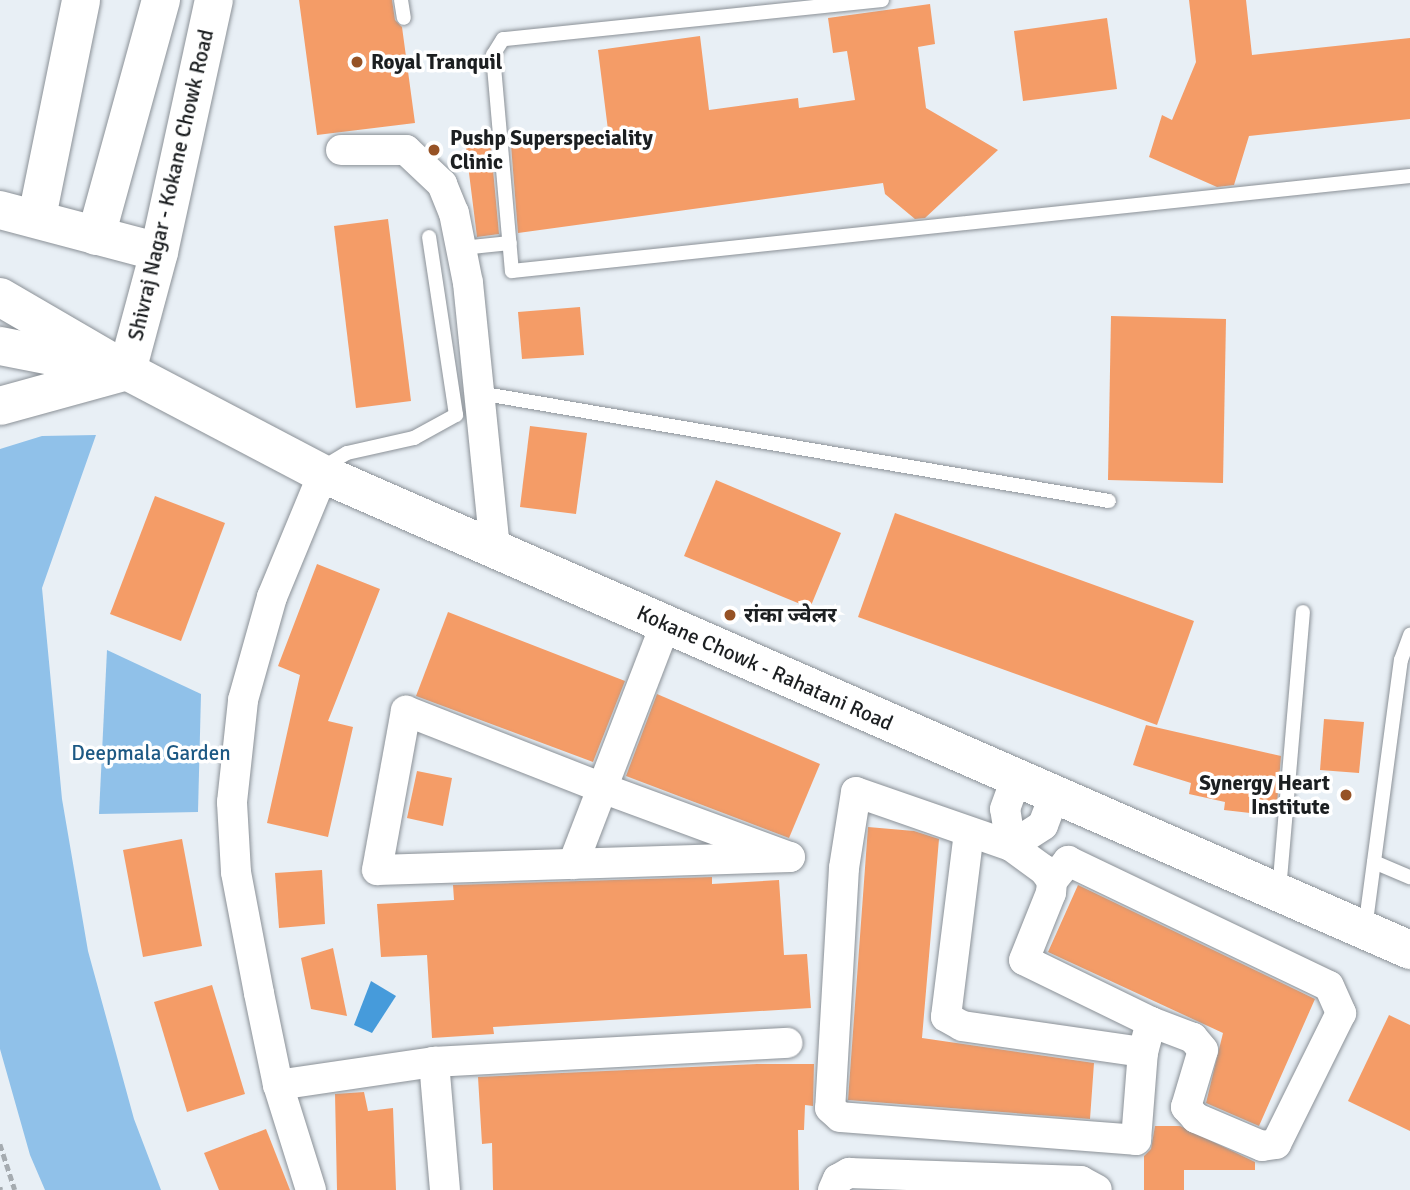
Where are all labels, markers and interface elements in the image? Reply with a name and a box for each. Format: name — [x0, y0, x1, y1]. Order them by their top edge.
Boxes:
street label: Shivraj Nagar - Kokane Chowk Road — [123, 27, 219, 343]
place label: Royal Tranquil — [371, 49, 502, 75]
marker: Royal Tranquil — [349, 54, 365, 70]
place label: Pushp Superspeciality Clinic — [450, 125, 653, 175]
marker: Pushp Superspeciality Clinic — [424, 140, 444, 160]
street label: Kokane Chowk - Rahatani Road — [633, 600, 897, 736]
place label: रांका ज्वेलर — [744, 602, 836, 628]
marker: रांका ज्वेलर — [722, 607, 738, 623]
park label: Deepmala Garden — [71, 740, 231, 766]
place label: Synergy Heart Institute — [1199, 770, 1330, 820]
marker: Synergy Heart Institute — [1336, 785, 1356, 805]

